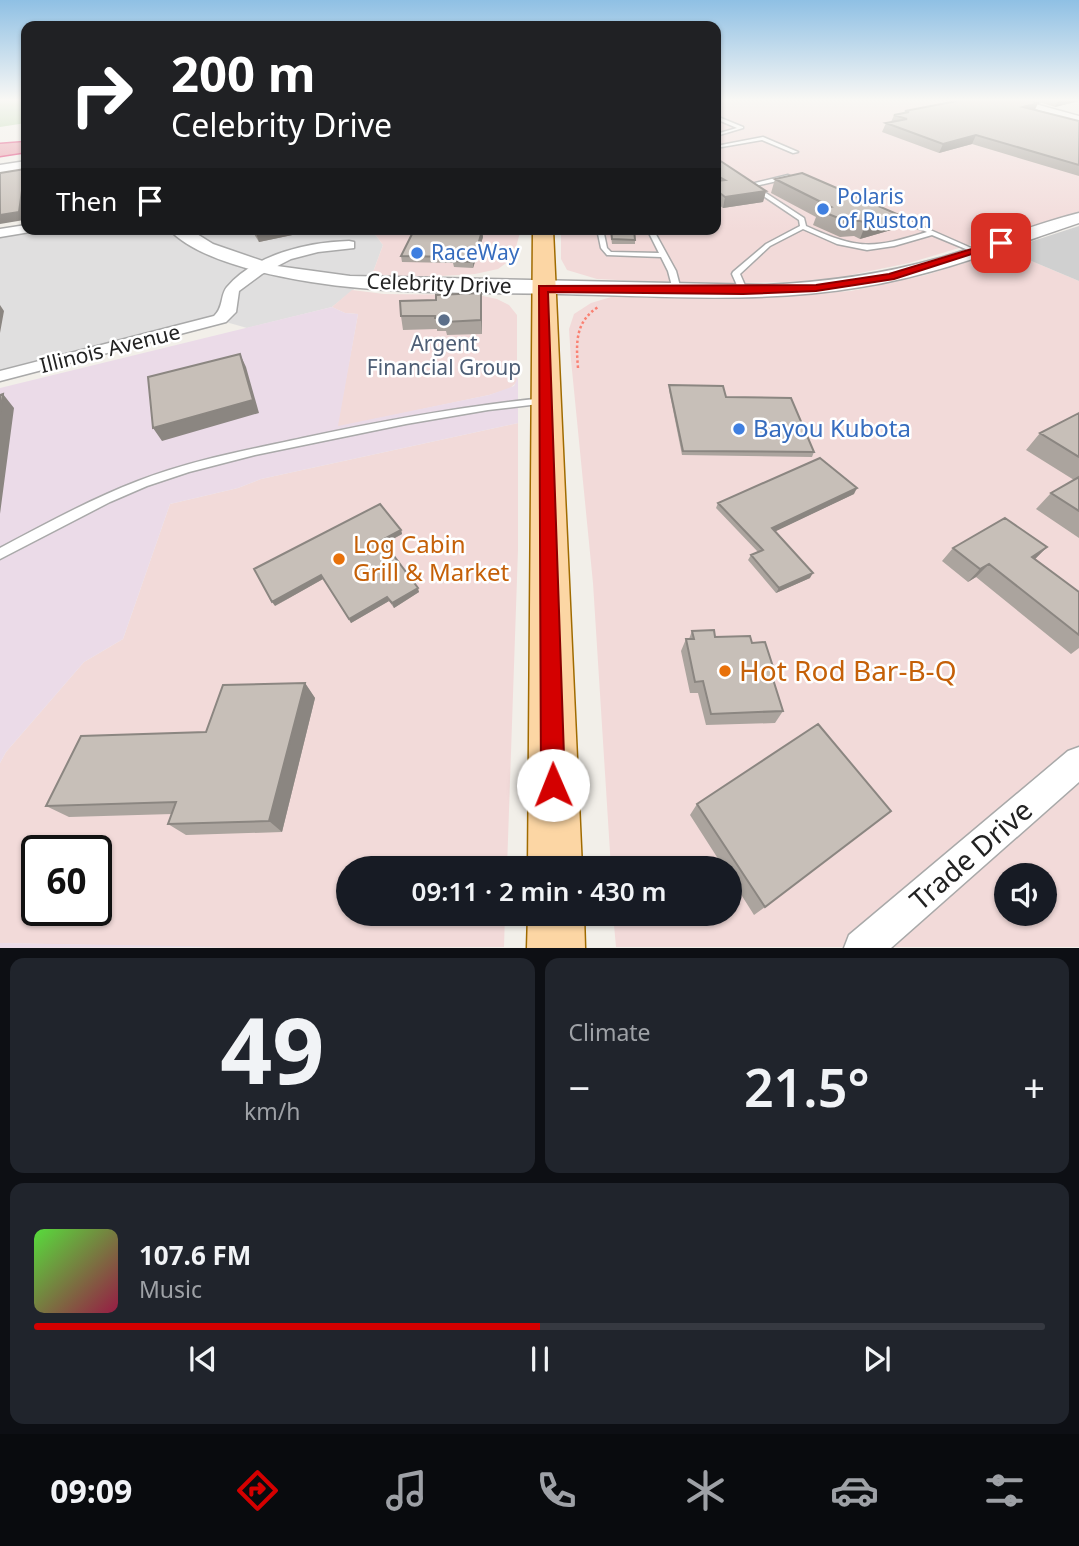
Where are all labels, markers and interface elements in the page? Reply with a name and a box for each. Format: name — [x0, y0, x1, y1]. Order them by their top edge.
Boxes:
text: 200 m — [171, 40, 316, 106]
icon: right — [56, 49, 147, 140]
text: Celebrity Drive — [171, 103, 392, 146]
icon: arrive — [131, 182, 169, 220]
place label: Polaris of Ruston — [837, 182, 932, 234]
text: Then — [56, 183, 117, 219]
marker: Polaris of Ruston — [815, 201, 831, 217]
pin — [971, 213, 1031, 273]
icon: arrive — [982, 224, 1020, 262]
place label: RaceWay — [431, 238, 520, 266]
marker: RaceWay — [409, 245, 425, 261]
street label: Celebrity Drive — [366, 266, 512, 300]
marker: Argent Financial Group — [436, 312, 452, 328]
street label: Illinois Avenue — [37, 317, 183, 379]
place label: Argent Financial Group — [367, 329, 521, 381]
place label: Bayou Kubota — [753, 411, 911, 444]
marker: Bayou Kubota — [731, 421, 747, 437]
place label: Log Cabin Grill & Market — [353, 527, 510, 588]
marker: Log Cabin Grill & Market — [331, 551, 347, 567]
place label: Hot Rod Bar-B-Q — [739, 651, 957, 689]
marker: Hot Rod Bar-B-Q — [717, 663, 733, 679]
position arrow — [516, 748, 590, 822]
street label: Trade Drive — [901, 791, 1040, 918]
speed limit sign: 60 — [21, 835, 112, 926]
map controls — [994, 863, 1057, 926]
button: sound — [994, 863, 1057, 926]
text: 09:11 · 2 min · 430 m — [412, 873, 666, 909]
text: 49 — [220, 987, 324, 1111]
text: Climate — [569, 1016, 651, 1048]
text: 21.5° — [744, 1051, 870, 1122]
text: − — [569, 1061, 590, 1113]
text: + — [1023, 1061, 1045, 1113]
text: km/h — [244, 1095, 301, 1127]
text: 107.6 FM — [139, 1237, 251, 1273]
text: Music — [139, 1273, 202, 1305]
icon: previous — [184, 1340, 222, 1378]
icon: pause — [521, 1340, 559, 1378]
icon: next — [858, 1340, 896, 1378]
icon: directions — [233, 1466, 282, 1515]
icon: music — [382, 1466, 431, 1515]
icon: phone — [532, 1466, 581, 1515]
icon: climate — [681, 1466, 730, 1515]
icon: car — [830, 1466, 879, 1515]
icon: filters — [980, 1466, 1029, 1515]
text: 09:09 — [50, 1469, 132, 1512]

